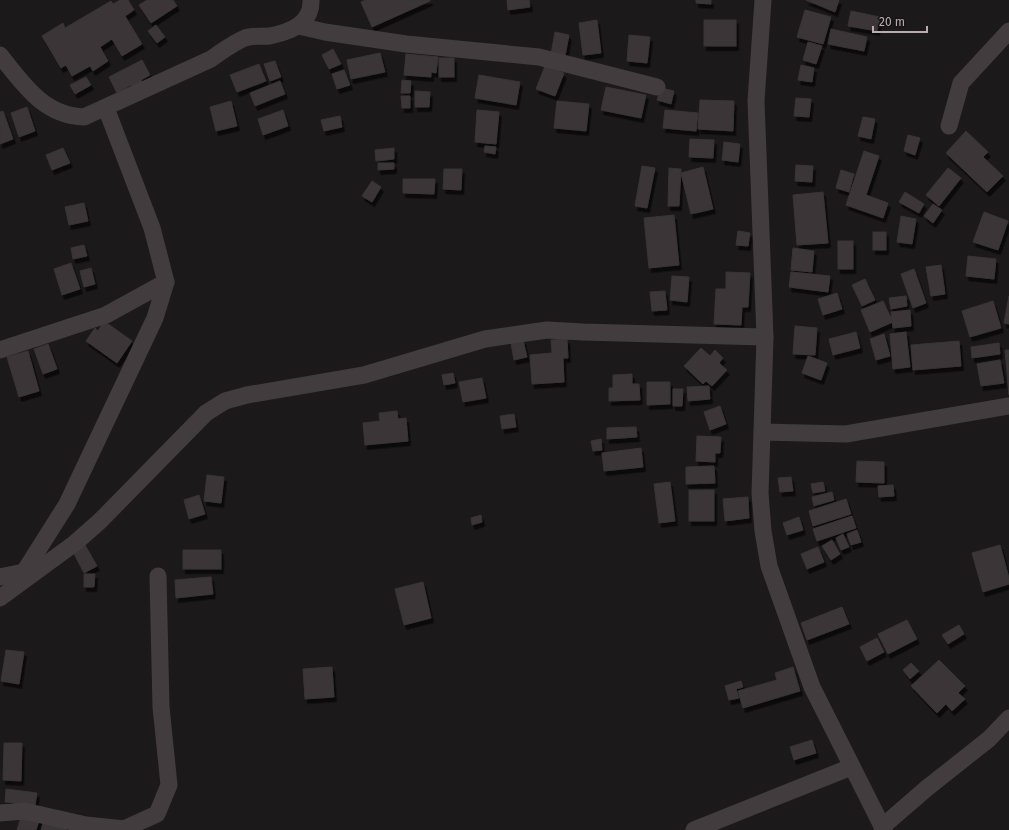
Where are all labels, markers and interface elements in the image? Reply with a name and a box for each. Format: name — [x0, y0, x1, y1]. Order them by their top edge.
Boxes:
scale bar — [873, 8, 927, 34]
text: 20 m — [879, 15, 905, 29]

